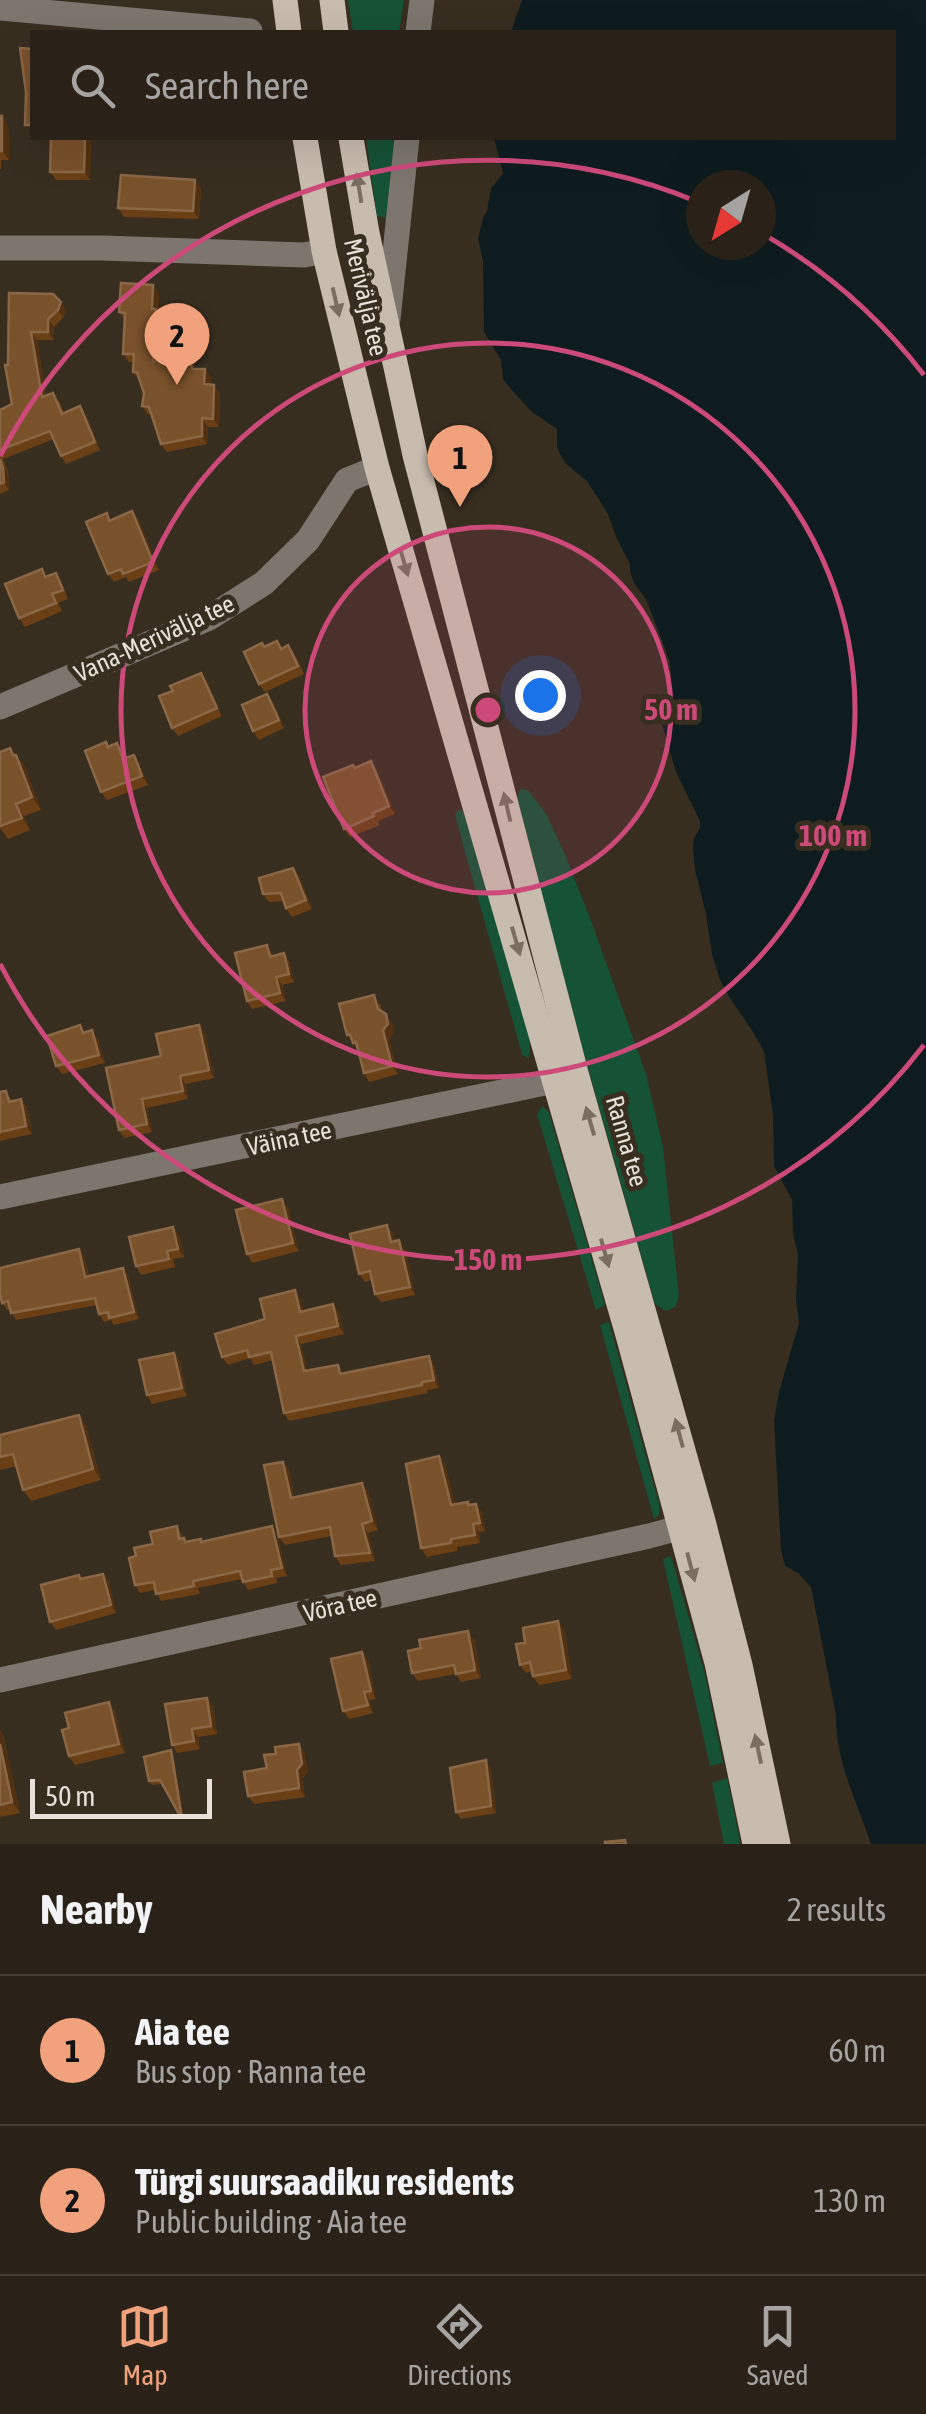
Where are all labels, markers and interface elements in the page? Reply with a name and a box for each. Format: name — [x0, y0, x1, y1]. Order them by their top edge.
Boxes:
search box — [30, 30, 896, 140]
icon: search — [65, 58, 120, 113]
text: Search here — [145, 64, 309, 107]
north arrow — [686, 170, 776, 260]
one-way arrow — [351, 172, 366, 204]
street label: Merivälja tee — [339, 235, 393, 359]
one-way arrow — [329, 287, 344, 318]
pin: 2 — [144, 302, 210, 385]
pin: 1 — [428, 424, 492, 507]
one-way arrow — [397, 547, 412, 578]
street label: Vana-Merivälja tee — [70, 589, 238, 687]
your location — [515, 670, 566, 721]
centre of rings — [470, 692, 506, 728]
text: 50 m — [644, 692, 698, 726]
one-way arrow — [499, 791, 514, 822]
text: 100 m — [799, 818, 867, 852]
one-way arrow — [508, 926, 524, 957]
street label: Ranna tee — [601, 1092, 653, 1190]
one-way arrow — [582, 1105, 597, 1136]
street label: Väina tee — [244, 1115, 334, 1161]
one-way arrow — [598, 1239, 613, 1269]
text: 150 m — [454, 1242, 522, 1276]
one-way arrow — [670, 1418, 686, 1449]
one-way arrow — [683, 1552, 699, 1583]
street label: Võra tee — [300, 1583, 380, 1627]
one-way arrow — [749, 1733, 765, 1764]
scale bar — [30, 1774, 212, 1818]
text: 50 m — [45, 1780, 95, 1812]
text: Nearby — [40, 1885, 153, 1933]
text: 2 results — [787, 1891, 886, 1928]
text: Aia tee — [135, 2010, 230, 2053]
text: 1 — [65, 2032, 80, 2069]
text: 60 m — [828, 2032, 886, 2069]
text: Bus stop · Ranna tee — [135, 2053, 366, 2090]
text: Türgi suursaadiku residents — [135, 2160, 514, 2203]
text: 2 — [65, 2182, 80, 2219]
text: 130 m — [813, 2182, 886, 2219]
text: Public building · Aia tee — [135, 2203, 407, 2240]
tab: Map — [117, 2299, 172, 2391]
tab: Directions — [407, 2299, 512, 2391]
tab: Saved — [747, 2299, 809, 2391]

